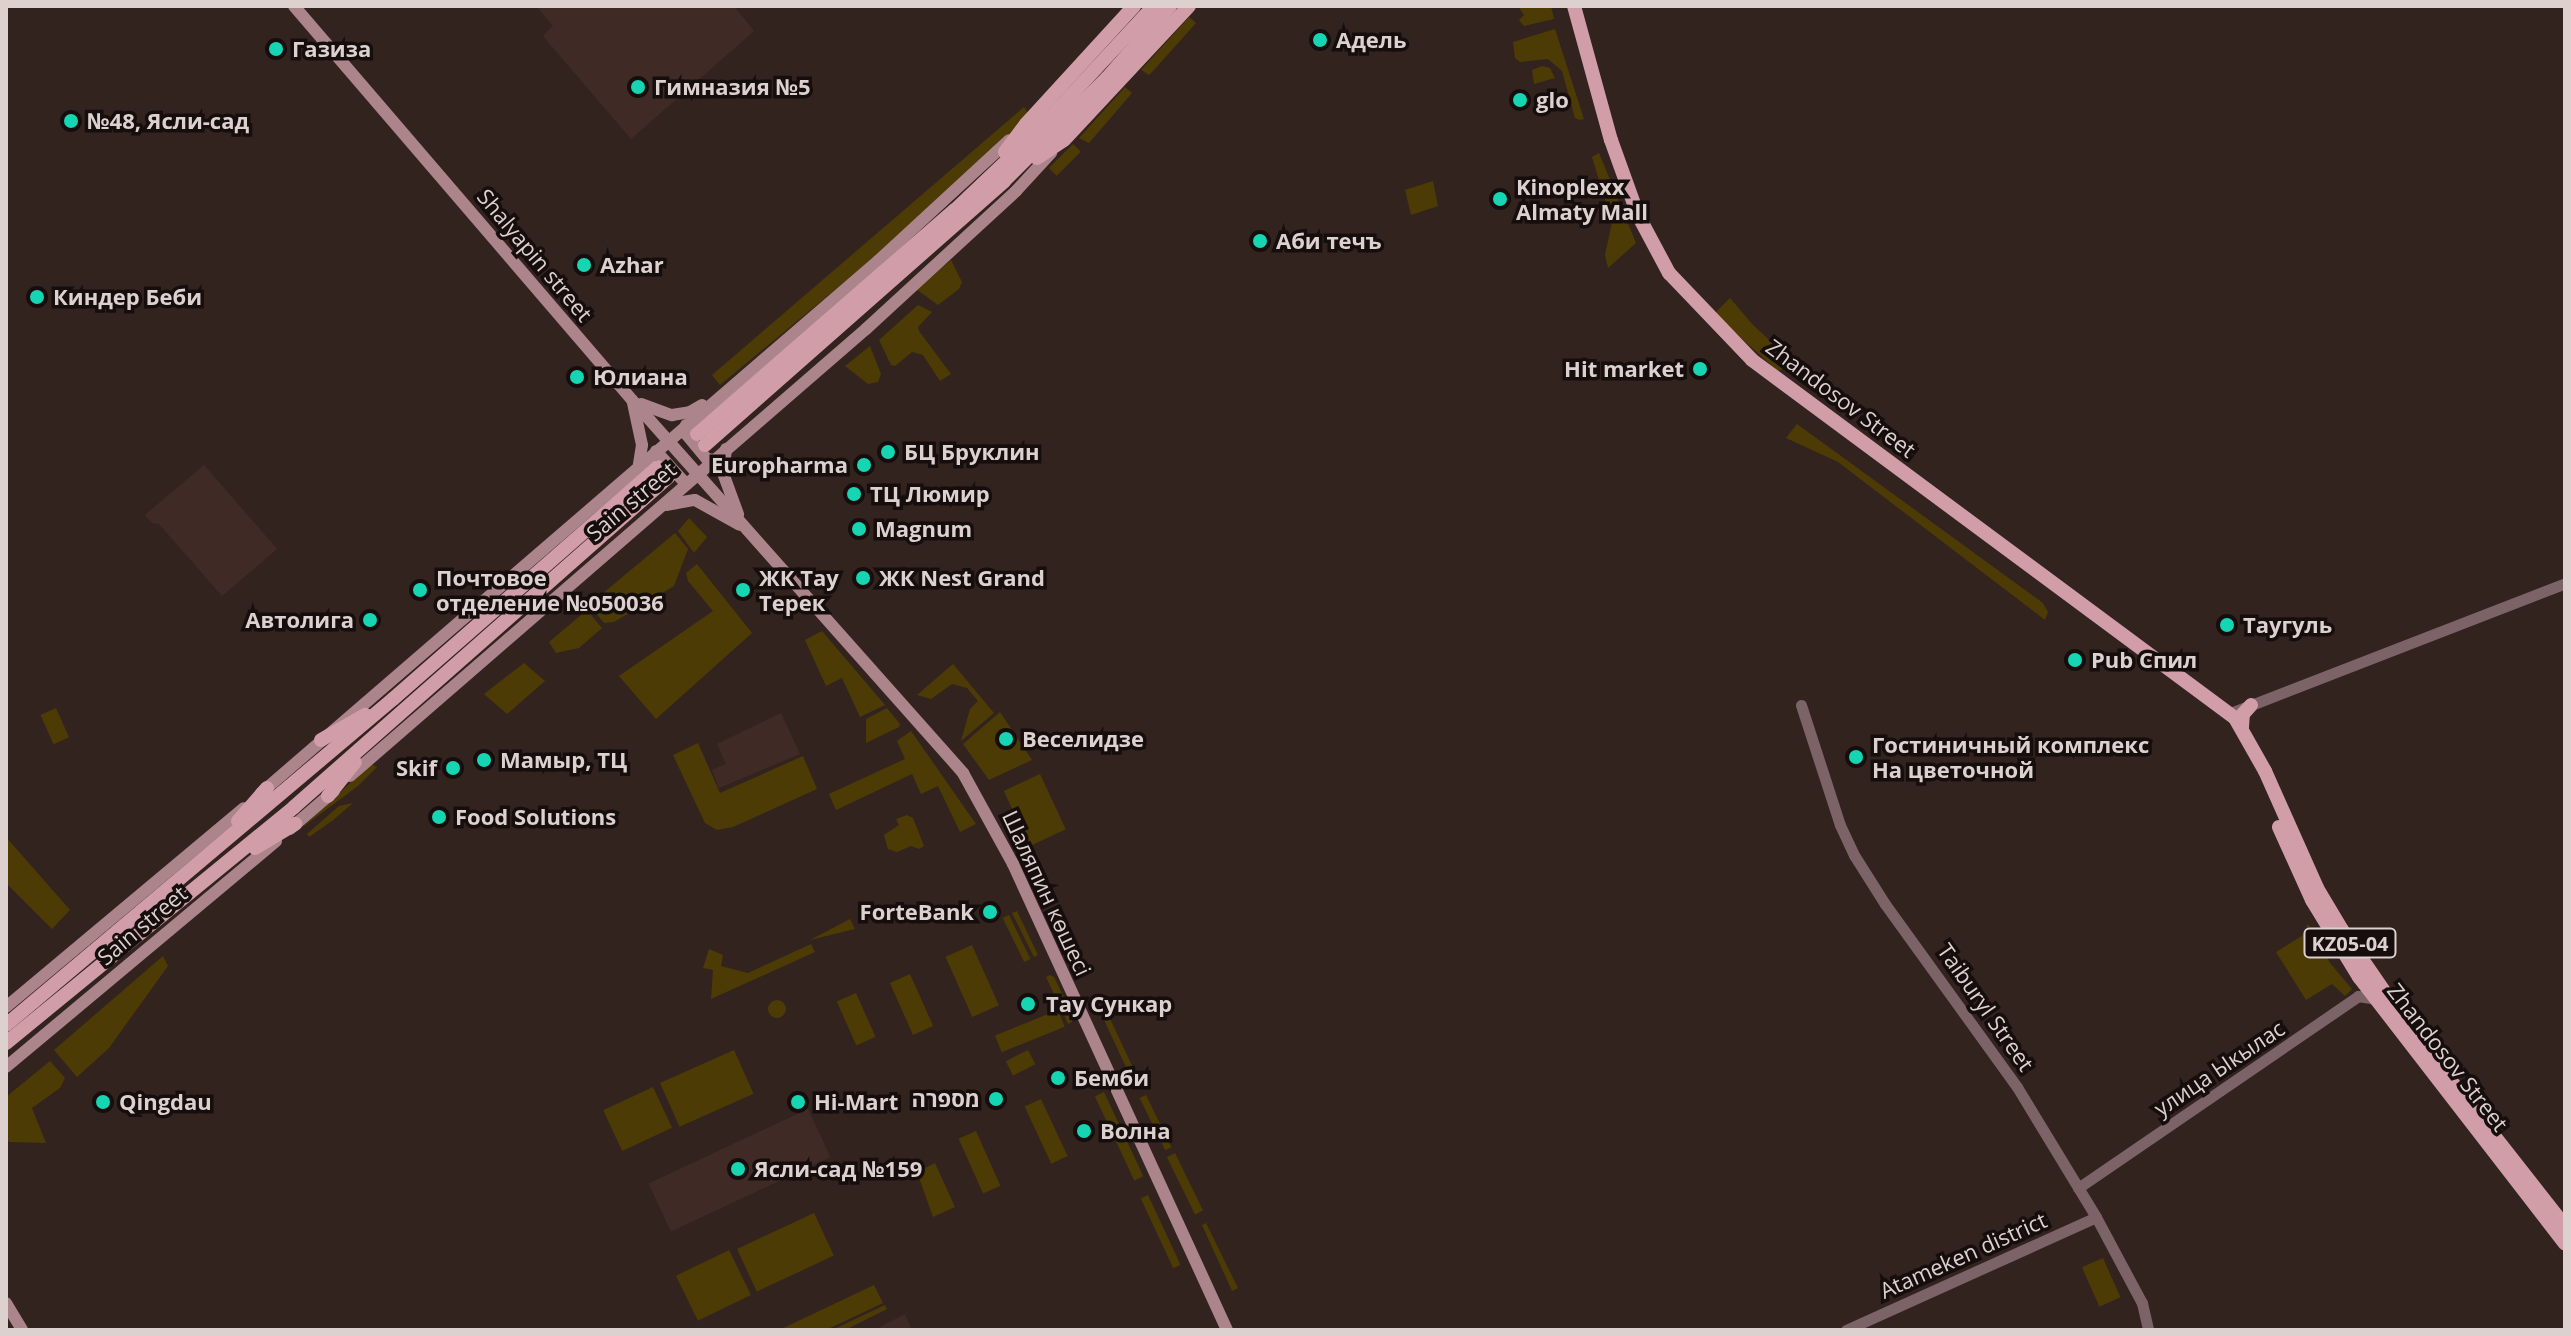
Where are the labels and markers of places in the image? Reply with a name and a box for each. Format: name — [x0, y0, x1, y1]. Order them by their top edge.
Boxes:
place label: Адель — [1336, 27, 1406, 53]
marker: Адель — [1311, 31, 1329, 49]
place label: Газиза — [292, 36, 371, 62]
marker: Газиза — [267, 40, 285, 58]
place label: Гимназия №5 — [654, 74, 811, 100]
marker: Гимназия №5 — [629, 78, 647, 96]
place label: glo — [1536, 87, 1569, 113]
marker: glo — [1511, 91, 1529, 109]
place label: №48, Ясли-сад — [87, 108, 249, 134]
marker: №48, Ясли-сад — [62, 112, 80, 130]
place label: Kinoplexx Almaty Mall — [1516, 173, 1648, 224]
marker: Kinoplexx Almaty Mall — [1491, 190, 1509, 208]
place label: Аби течъ — [1276, 228, 1382, 254]
marker: Аби течъ — [1251, 232, 1269, 250]
place label: Azhar — [600, 252, 664, 278]
marker: Azhar — [575, 256, 593, 274]
place label: Киндер Беби — [53, 284, 202, 310]
marker: Киндер Беби — [28, 288, 46, 306]
place label: Hit market — [1564, 356, 1684, 382]
marker: Hit market — [1691, 360, 1709, 378]
place label: Юлиана — [593, 364, 688, 390]
marker: Юлиана — [568, 368, 586, 386]
place label: БЦ Бруклин — [904, 439, 1040, 465]
marker: БЦ Бруклин — [879, 443, 897, 461]
place label: Europharma — [711, 452, 848, 478]
marker: Europharma — [855, 456, 873, 474]
place label: ТЦ Люмир — [870, 481, 990, 507]
marker: ТЦ Люмир — [845, 485, 863, 503]
place label: Magnum — [875, 516, 972, 542]
marker: Magnum — [850, 520, 868, 538]
place label: Почтовое отделение №050036 — [436, 564, 664, 616]
place label: ЖК Тау Терек — [759, 564, 839, 616]
place label: ЖК Nest Grand — [879, 565, 1045, 591]
marker: ЖК Nest Grand — [854, 569, 872, 587]
marker: Почтовое отделение №050036 — [411, 581, 429, 599]
marker: ЖК Тау Терек — [734, 581, 752, 599]
place label: Автолига — [245, 607, 354, 633]
marker: Автолига — [361, 611, 379, 629]
place label: Таугуль — [2243, 612, 2332, 638]
marker: Таугуль — [2218, 616, 2236, 634]
place label: Pub Спил — [2091, 647, 2197, 673]
marker: Pub Спил — [2066, 651, 2084, 669]
place label: Веселидзе — [1022, 726, 1144, 752]
marker: Веселидзе — [997, 730, 1015, 748]
place label: Гостиничный комплекс На цветочной — [1872, 731, 2149, 782]
place label: Мамыр, ТЦ — [500, 747, 627, 773]
marker: Гостиничный комплекс На цветочной — [1847, 748, 1865, 766]
marker: Мамыр, ТЦ — [475, 751, 493, 769]
place label: Skif — [396, 755, 437, 781]
marker: Skif — [444, 759, 462, 777]
place label: Food Solutions — [455, 804, 616, 830]
marker: Food Solutions — [430, 808, 448, 826]
place label: ForteBank — [860, 899, 974, 925]
marker: ForteBank — [981, 903, 999, 921]
place label: Тау Сункар — [1046, 991, 1172, 1017]
marker: Тау Сункар — [1017, 993, 1039, 1015]
place label: Бемби — [1074, 1065, 1149, 1091]
marker: Бемби — [1049, 1069, 1067, 1087]
place label: מספרה — [911, 1086, 980, 1112]
place label: Qingdau — [119, 1089, 212, 1115]
place label: Hi-Mart — [814, 1089, 898, 1115]
marker: מספרה — [987, 1090, 1005, 1108]
marker: Qingdau — [94, 1093, 112, 1111]
marker: Hi-Mart — [789, 1093, 807, 1111]
place label: Волна — [1100, 1118, 1170, 1144]
marker: Волна — [1075, 1122, 1093, 1140]
place label: Ясли-сад №159 — [754, 1156, 922, 1182]
marker: Ясли-сад №159 — [729, 1160, 747, 1178]

